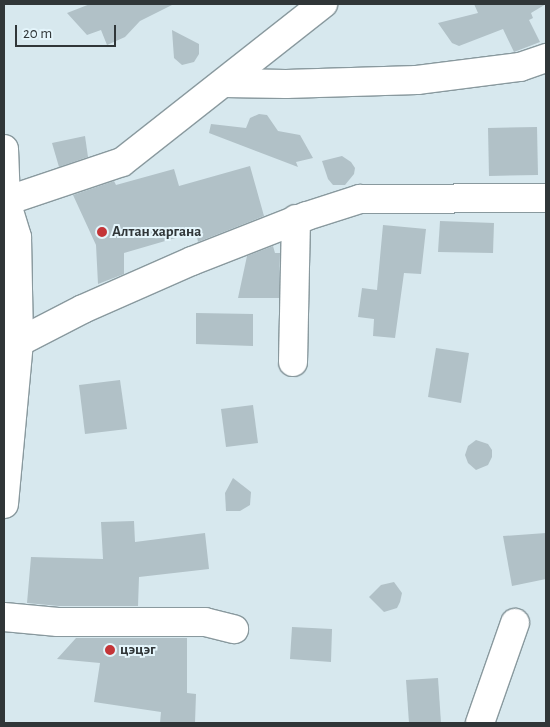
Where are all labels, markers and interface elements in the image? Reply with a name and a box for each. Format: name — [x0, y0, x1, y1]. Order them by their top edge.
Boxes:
scale bar — [18, 15, 119, 47]
text: 20 m — [23, 26, 52, 41]
place label: Алтан харгана — [112, 223, 201, 241]
marker: Алтан харгана — [96, 226, 108, 238]
place label: цэцэг — [120, 641, 155, 659]
marker: цэцэг — [104, 644, 116, 656]

